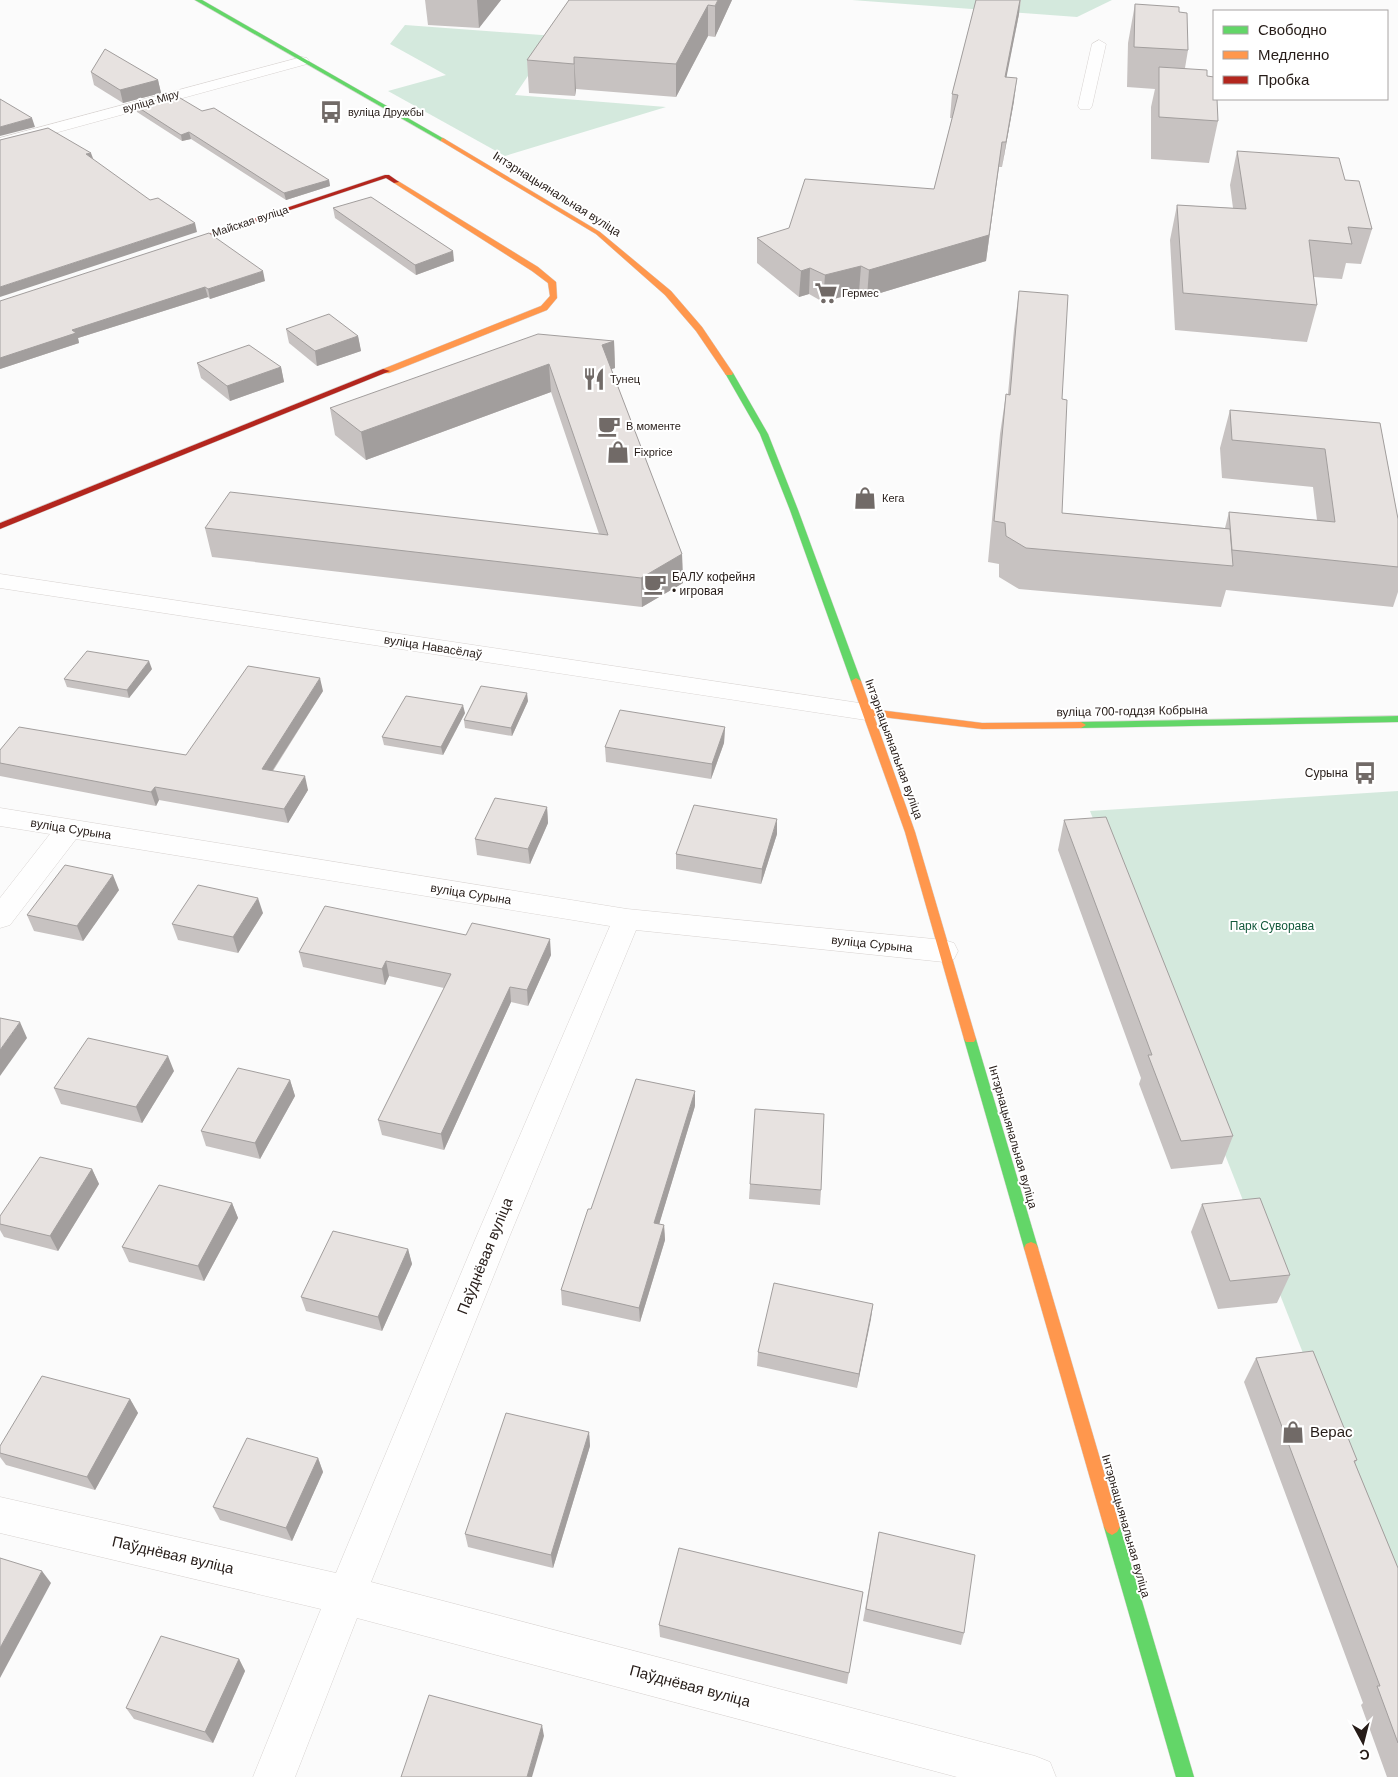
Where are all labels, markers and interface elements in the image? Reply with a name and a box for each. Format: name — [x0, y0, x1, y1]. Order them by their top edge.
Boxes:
legend — [1213, 10, 1388, 100]
text: Свободно — [1258, 21, 1327, 38]
text: Медленно — [1258, 46, 1329, 63]
text: Пробка — [1258, 71, 1310, 88]
street label: вуліца Міру — [121, 87, 181, 115]
bus stop icon: вуліца Дружбы — [318, 99, 344, 125]
place label: вуліца Дружбы — [348, 106, 424, 118]
street label: Інтэрнацыянальная вуліца — [490, 149, 624, 239]
street label: Майская вуліца — [210, 203, 290, 239]
supermarket icon: Гермес — [813, 280, 839, 306]
place label: Гермес — [842, 287, 879, 299]
restaurant icon: Тунец — [581, 366, 607, 392]
place label: Тунец — [610, 373, 641, 385]
cafe icon: В моменте — [596, 413, 622, 439]
place label: В моменте — [626, 420, 681, 432]
shop icon: Fixprice — [605, 439, 631, 465]
place label: Fixprice — [634, 446, 673, 458]
shop icon: Кега — [852, 485, 878, 511]
place label: Кега — [882, 492, 905, 504]
place label: БАЛУ кофейня • игровая — [672, 570, 755, 598]
cafe icon: БАЛУ кофейня • игровая — [642, 571, 668, 597]
street label: вуліца Навасёлаў — [383, 632, 483, 662]
street label: Інтэрнацыянальная вуліца — [862, 677, 926, 821]
street label: вуліца 700-годдзя Кобрына — [1056, 703, 1208, 719]
bus stop icon: Сурына — [1352, 760, 1378, 786]
place label: Сурына — [1305, 766, 1348, 780]
street label: вуліца Сурына — [30, 816, 113, 842]
street label: вуліца Сурына — [430, 881, 513, 907]
park label: Парк Суворава — [1230, 919, 1315, 933]
street label: вуліца Сурына — [831, 933, 914, 955]
street label: Інтэрнацыянальная вуліца — [986, 1064, 1040, 1211]
street label: Паўднёвая вуліца — [453, 1194, 516, 1317]
shop icon: Верас — [1280, 1419, 1306, 1445]
place label: Верас — [1310, 1423, 1353, 1440]
street label: Інтэрнацыянальная вуліца — [1099, 1453, 1153, 1600]
street label: Паўднёвая вуліца — [111, 1532, 236, 1577]
street label: Паўднёвая вуліца — [628, 1661, 753, 1710]
north arrow — [1338, 1717, 1388, 1767]
text: С — [1359, 1746, 1371, 1763]

